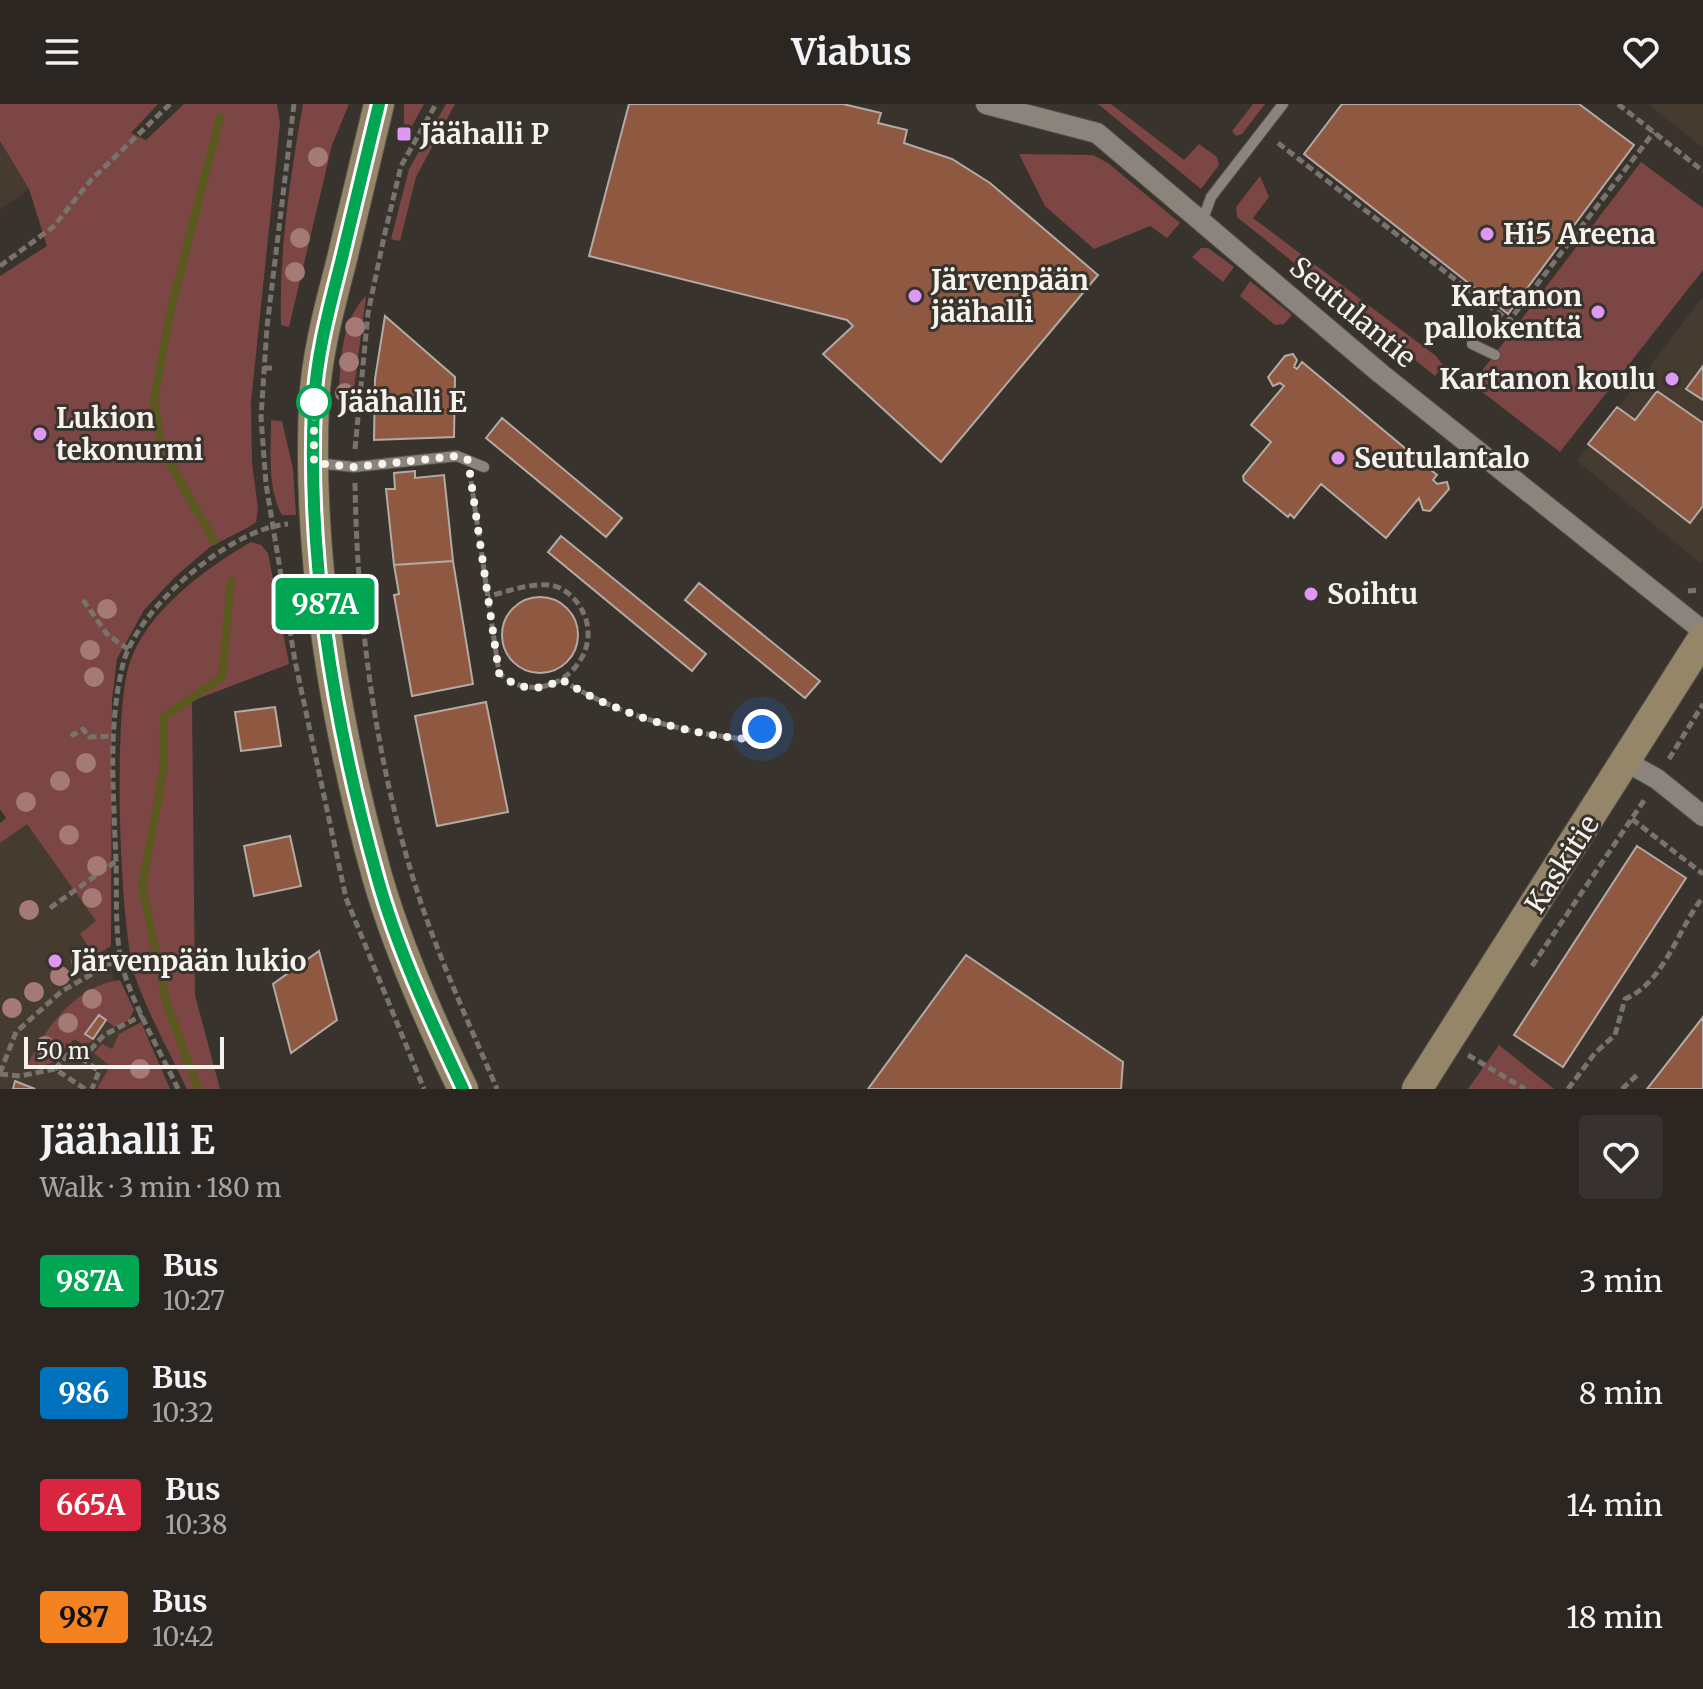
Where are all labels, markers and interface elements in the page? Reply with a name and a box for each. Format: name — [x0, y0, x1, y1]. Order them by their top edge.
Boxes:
icon: menu — [40, 30, 84, 74]
text: Viabus — [791, 30, 912, 75]
icon: heart — [1619, 30, 1663, 74]
place label: Jäähalli P — [419, 116, 549, 152]
marker: Jäähalli P — [395, 125, 413, 143]
place label: Hi5 Areena — [1503, 216, 1656, 252]
marker: Hi5 Areena — [1478, 225, 1496, 243]
street label: Seutulantie — [1282, 249, 1424, 375]
place label: Järvenpään jäähalli — [930, 262, 1089, 330]
place label: Kartanon pallokenttä — [1424, 278, 1582, 346]
marker: Järvenpään jäähalli — [906, 287, 924, 305]
marker: Kartanon pallokenttä — [1589, 303, 1607, 321]
place label: Kartanon koulu — [1439, 361, 1656, 397]
marker: Kartanon koulu — [1663, 370, 1681, 388]
place label: Jäähalli E — [337, 384, 467, 420]
marker: Jäähalli E — [297, 385, 331, 419]
place label: Lukion tekonurmi — [56, 400, 203, 468]
marker: Lukion tekonurmi — [31, 425, 49, 443]
place label: Seutulantalo — [1354, 440, 1530, 476]
marker: Seutulantalo — [1329, 449, 1347, 467]
place label: Soihtu — [1327, 576, 1418, 612]
line badge: 987A — [269, 578, 381, 630]
marker: Soihtu — [1302, 585, 1320, 603]
text: 987A — [292, 586, 358, 622]
your location — [742, 709, 782, 749]
street label: Kaskitie — [1517, 808, 1607, 920]
place label: Järvenpään lukio — [70, 943, 306, 979]
marker: Järvenpään lukio — [46, 952, 64, 970]
scale bar — [24, 1033, 224, 1069]
text: 50 m — [36, 1037, 90, 1065]
button: heart — [1579, 1115, 1663, 1199]
text: Jäähalli E — [40, 1117, 215, 1164]
text: Walk · 3 min · 180 m — [40, 1171, 282, 1204]
text: Bus — [163, 1246, 219, 1284]
text: 3 min — [1579, 1262, 1663, 1300]
text: 987A — [56, 1263, 123, 1299]
text: 10:27 — [163, 1284, 225, 1317]
text: Bus — [152, 1358, 208, 1396]
text: 8 min — [1579, 1374, 1663, 1412]
text: 986 — [58, 1375, 110, 1411]
text: 10:32 — [152, 1396, 214, 1429]
text: Bus — [165, 1470, 221, 1508]
text: 14 min — [1566, 1486, 1663, 1524]
text: 665A — [56, 1487, 125, 1523]
text: 10:38 — [165, 1508, 227, 1541]
text: Bus — [152, 1582, 208, 1620]
text: 18 min — [1566, 1598, 1663, 1636]
text: 987 — [59, 1599, 109, 1635]
text: 10:42 — [152, 1620, 214, 1653]

